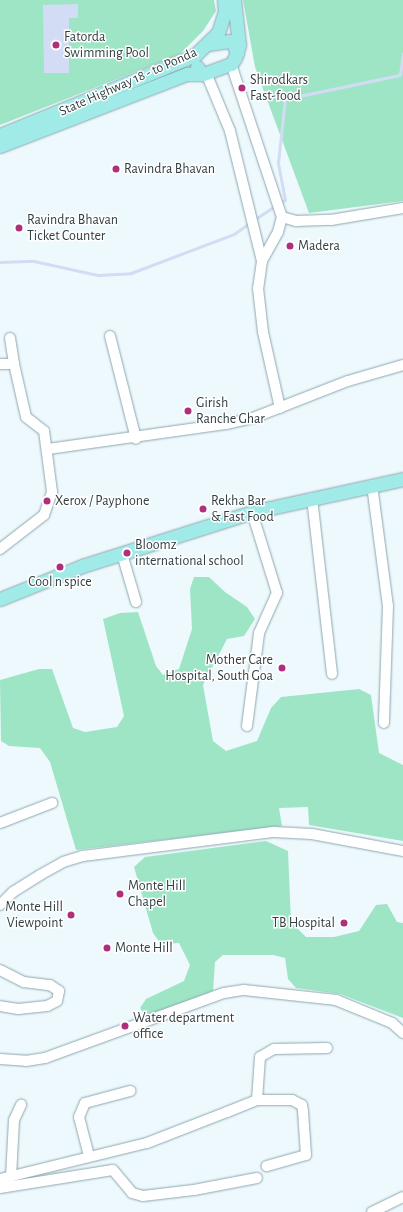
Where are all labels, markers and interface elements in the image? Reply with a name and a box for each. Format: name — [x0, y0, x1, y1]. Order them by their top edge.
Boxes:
place label: Fatorda Swimming Pool — [64, 29, 149, 62]
marker: Fatorda Swimming Pool — [51, 40, 61, 50]
street label: State Highway 18 - to Ponda — [56, 44, 200, 120]
place label: Shirodkars Fast-food — [250, 72, 308, 104]
marker: Shirodkars Fast-food — [237, 83, 247, 93]
place label: Ravindra Bhavan — [124, 161, 215, 177]
marker: Ravindra Bhavan — [111, 164, 121, 174]
place label: Ravindra Bhavan Ticket Counter — [27, 212, 118, 244]
marker: Ravindra Bhavan Ticket Counter — [14, 223, 24, 233]
place label: Madera — [298, 238, 340, 254]
marker: Madera — [285, 241, 295, 251]
place label: Girish Ranche Ghar — [196, 395, 265, 428]
marker: Girish Ranche Ghar — [183, 406, 193, 416]
place label: Xerox / Payphone — [55, 493, 149, 509]
place label: Rekha Bar & Fast Food — [211, 493, 274, 526]
marker: Xerox / Payphone — [42, 496, 52, 506]
marker: Rekha Bar & Fast Food — [198, 504, 208, 514]
place label: Bloomz international school — [135, 537, 244, 570]
marker: Bloomz international school — [122, 548, 132, 558]
marker: Cool n spice — [55, 562, 65, 572]
place label: Cool n spice — [28, 574, 92, 590]
place label: Mother Care Hospital, South Goa — [165, 652, 273, 684]
marker: Mother Care Hospital, South Goa — [276, 662, 288, 674]
place label: Monte Hill Chapel — [128, 878, 186, 910]
marker: Monte Hill Chapel — [115, 889, 125, 899]
place label: Monte Hill Viewpoint — [5, 899, 63, 932]
marker: Monte Hill Viewpoint — [66, 910, 76, 920]
place label: TB Hospital — [272, 915, 335, 931]
marker: TB Hospital — [338, 917, 350, 929]
place label: Monte Hill — [115, 940, 173, 956]
marker: Monte Hill — [102, 943, 112, 953]
place label: Water department office — [133, 1010, 234, 1042]
marker: Water department office — [120, 1021, 130, 1031]

